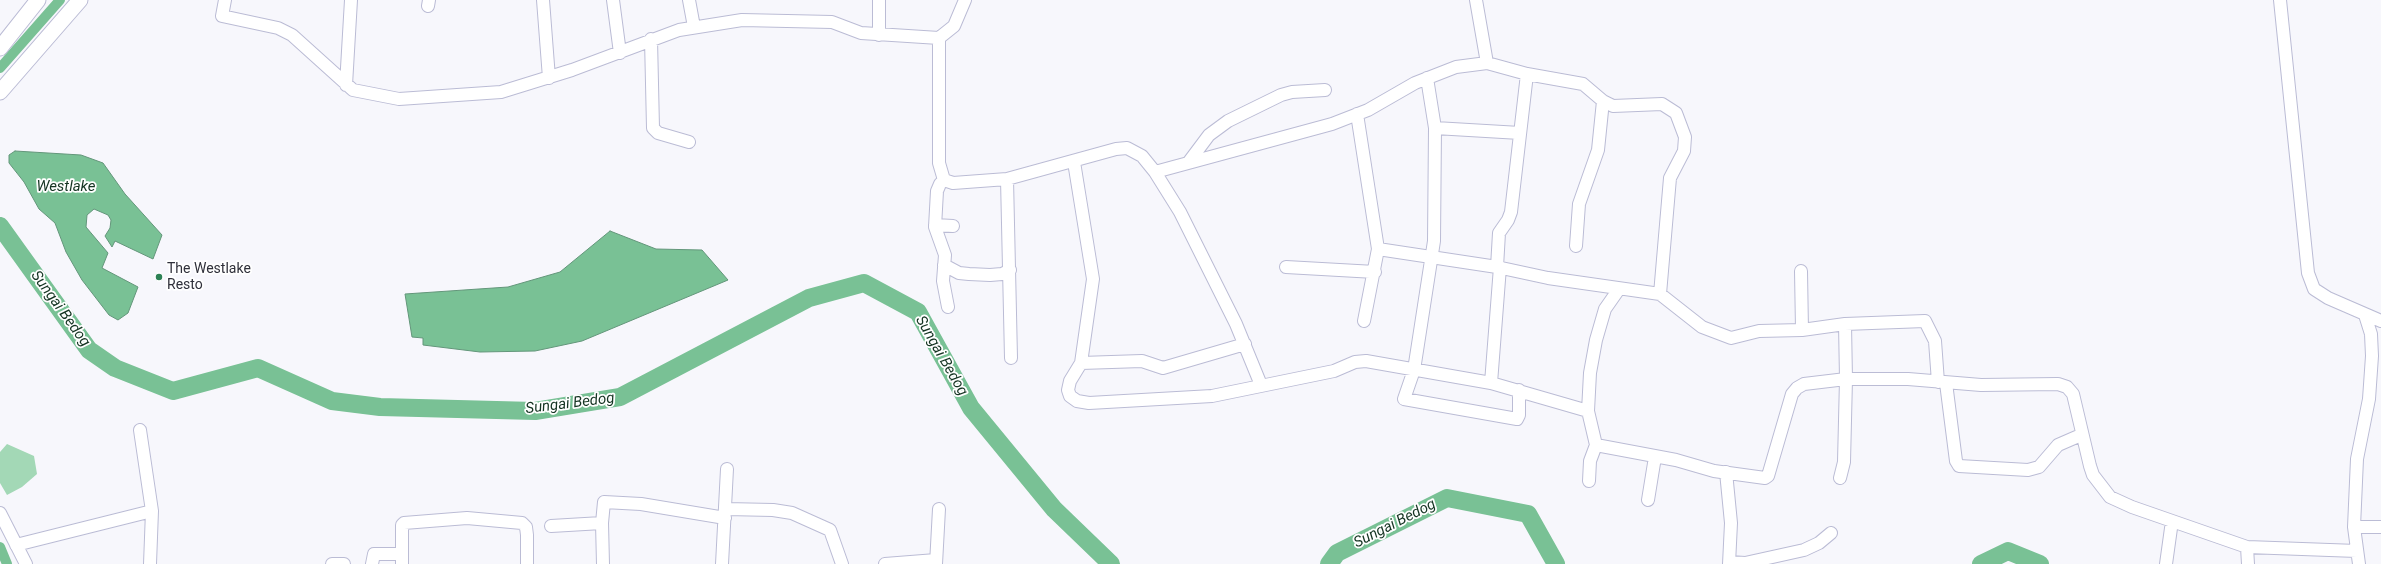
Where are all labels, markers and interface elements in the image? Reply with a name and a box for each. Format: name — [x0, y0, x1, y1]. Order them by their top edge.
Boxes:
water label: Westlake — [36, 178, 96, 196]
place label: The Westlake Resto — [167, 261, 251, 294]
water label: Sungai Bedog — [26, 268, 94, 350]
marker: The Westlake Resto — [154, 272, 164, 282]
water label: Sungai Bedog — [911, 313, 971, 399]
water label: Sungai Bedog — [525, 390, 615, 418]
water label: Sungai Bedog — [1351, 496, 1439, 552]

